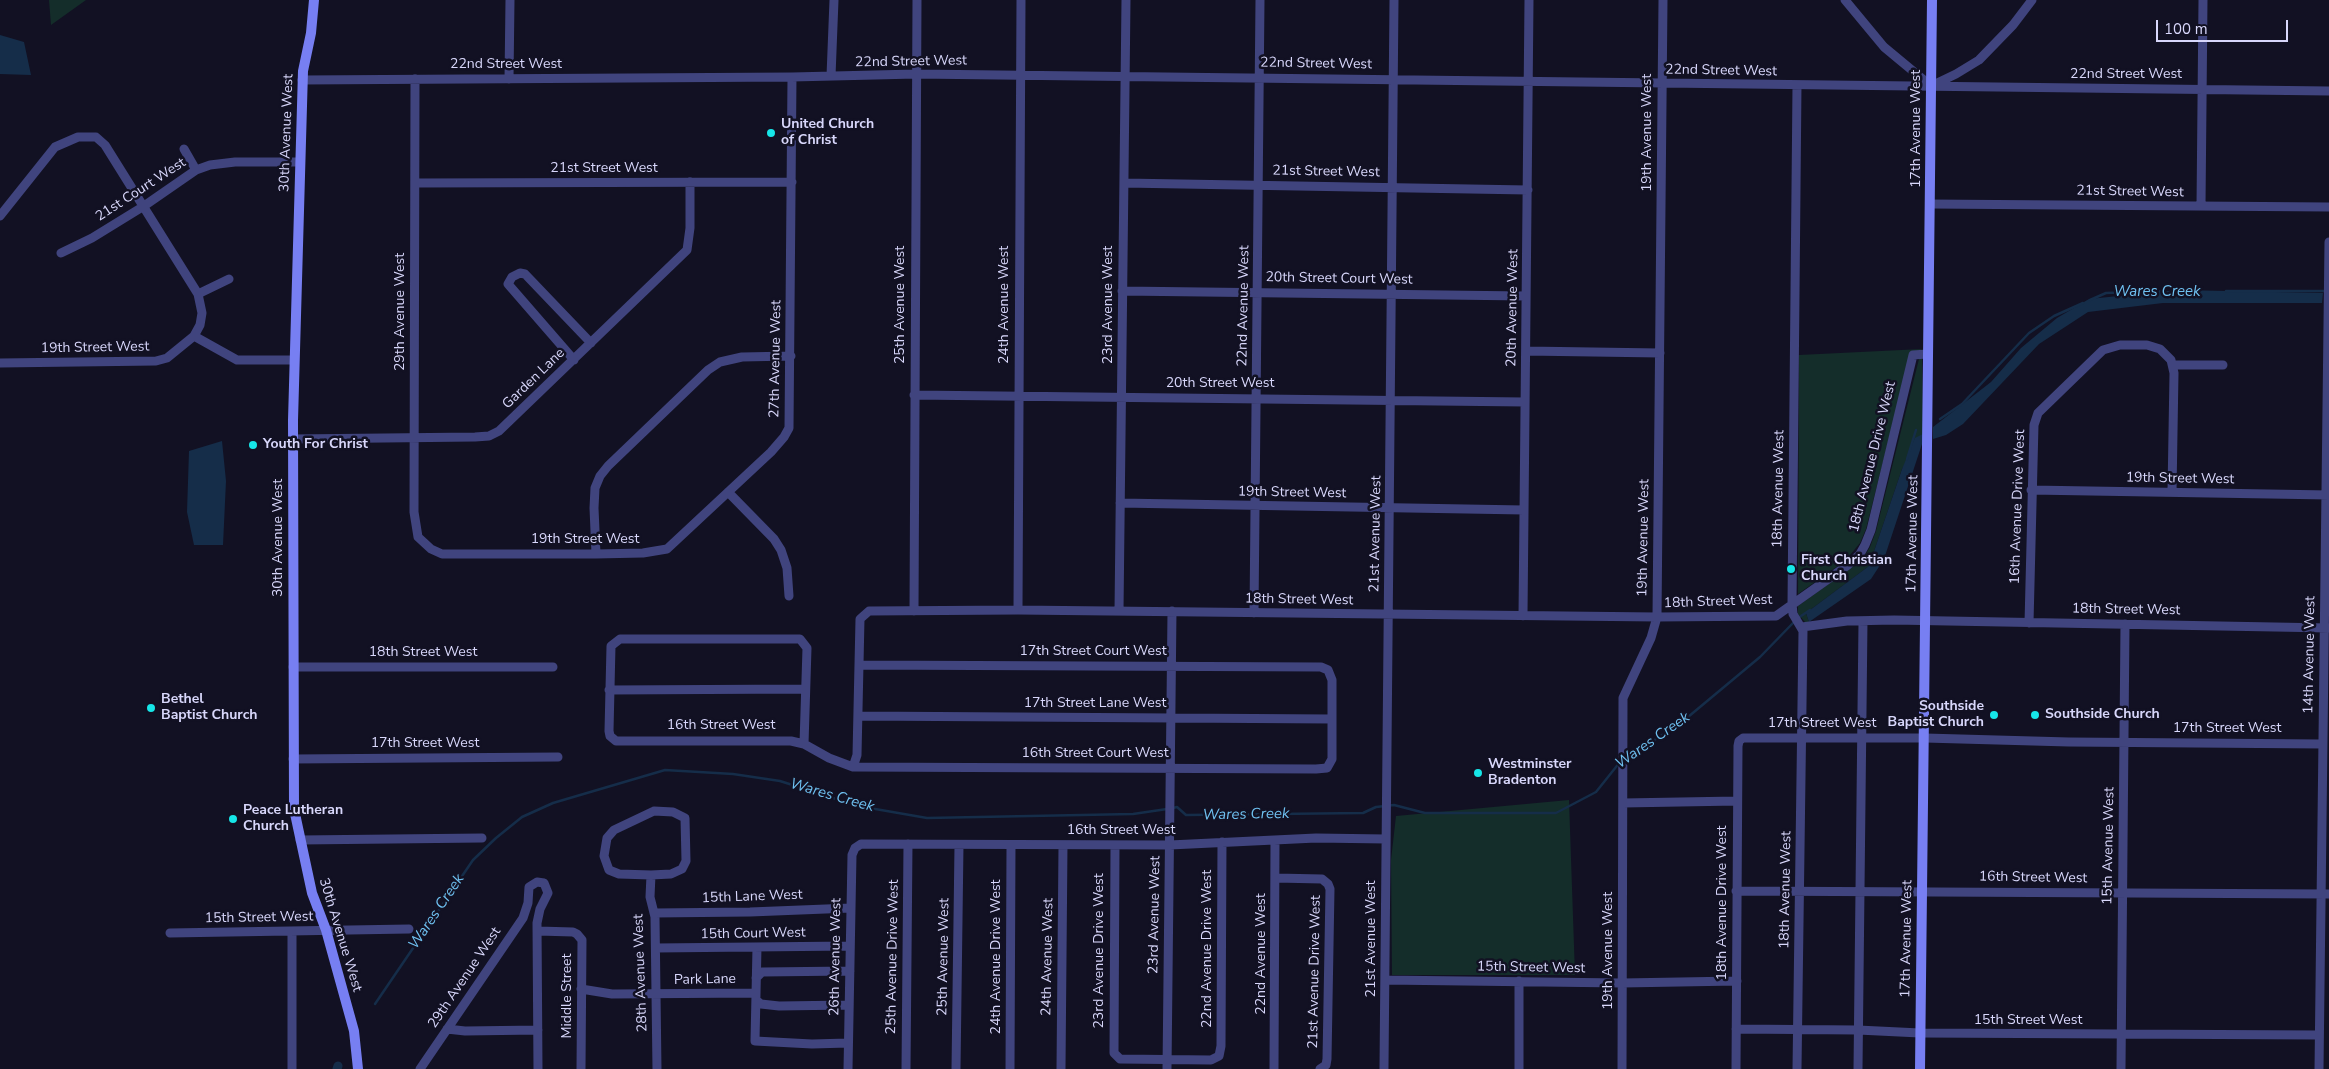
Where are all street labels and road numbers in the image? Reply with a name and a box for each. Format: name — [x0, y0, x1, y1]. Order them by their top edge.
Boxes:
street label: 22nd Street West — [855, 53, 967, 71]
street label: 22nd Street West — [1260, 55, 1372, 73]
street label: 22nd Street West — [450, 57, 562, 73]
street label: 22nd Street West — [1665, 62, 1777, 80]
street label: 22nd Street West — [2070, 67, 2182, 83]
street label: 17th Avenue West — [1909, 70, 1925, 188]
street label: 30th Avenue West — [277, 74, 297, 192]
street label: 19th Avenue West — [1640, 74, 1656, 192]
street label: 21st Court West — [93, 155, 189, 225]
street label: 21st Street West — [550, 161, 658, 177]
street label: 21st Street West — [1272, 163, 1380, 181]
street label: 21st Street West — [2076, 183, 2184, 201]
street label: 22nd Avenue West — [1235, 245, 1253, 367]
street label: 25th Avenue West — [893, 246, 909, 364]
street label: 24th Avenue West — [997, 246, 1013, 364]
street label: 23rd Avenue West — [1101, 246, 1117, 364]
street label: 20th Avenue West — [1504, 249, 1522, 367]
street label: 29th Avenue West — [393, 253, 409, 371]
street label: 20th Street Court West — [1265, 269, 1413, 289]
street label: 27th Avenue West — [767, 300, 785, 418]
street label: 19th Street West — [41, 339, 149, 357]
street label: Garden Lane — [499, 345, 569, 413]
street label: 20th Street West — [1166, 376, 1274, 392]
street label: 18th Avenue Drive West — [1846, 380, 1900, 534]
street label: 16th Avenue Drive West — [2007, 429, 2029, 585]
street label: 18th Avenue West — [1770, 430, 1788, 548]
street label: 19th Street West — [2126, 470, 2234, 488]
street label: 21st Avenue West — [1367, 475, 1385, 593]
street label: 17th Avenue West — [1904, 475, 1922, 593]
street label: 30th Avenue West — [271, 479, 287, 597]
street label: 19th Avenue West — [1635, 479, 1653, 597]
street label: 19th Street West — [1238, 484, 1346, 502]
street label: 19th Street West — [531, 532, 639, 548]
street label: 18th Street West — [1245, 591, 1353, 609]
street label: 18th Street West — [1663, 592, 1773, 612]
street label: 14th Avenue West — [2301, 596, 2319, 714]
street label: 18th Street West — [2072, 601, 2180, 619]
street label: 17th Street Court West — [1019, 644, 1167, 660]
street label: 18th Street West — [369, 645, 477, 661]
street label: 17th Street Lane West — [1024, 696, 1166, 712]
street label: 17th Street West — [1768, 716, 1876, 732]
street label: 16th Street West — [667, 718, 775, 734]
street label: 17th Street West — [2173, 721, 2281, 737]
street label: 17th Street West — [371, 736, 479, 752]
street label: 16th Street Court West — [1021, 746, 1169, 762]
street label: 15th Avenue West — [2100, 787, 2118, 905]
street label: 16th Street West — [1067, 823, 1175, 839]
street label: 18th Avenue Drive West — [1715, 826, 1731, 980]
street label: 18th Avenue West — [1777, 831, 1795, 949]
street label: 23rd Avenue West — [1146, 856, 1164, 974]
street label: 16th Street West — [1979, 869, 2087, 887]
street label: 22nd Avenue Drive West — [1200, 870, 1216, 1028]
street label: 23rd Avenue Drive West — [1092, 873, 1108, 1029]
street label: 30th Avenue West — [315, 876, 365, 994]
street label: 25th Avenue Drive West — [883, 879, 903, 1035]
street label: 24th Avenue Drive West — [989, 880, 1005, 1034]
street label: 17th Avenue West — [1898, 880, 1916, 998]
street label: 21st Avenue West — [1364, 881, 1380, 997]
street label: 15th Lane West — [701, 887, 803, 907]
street label: 19th Avenue West — [1601, 892, 1617, 1010]
street label: 22nd Avenue West — [1254, 893, 1270, 1015]
street label: 21st Avenue Drive West — [1305, 895, 1325, 1049]
street label: 26th Avenue West — [827, 898, 845, 1016]
street label: 25th Avenue West — [935, 898, 953, 1016]
street label: 24th Avenue West — [1039, 898, 1057, 1016]
street label: 15th Street West — [205, 909, 313, 927]
street label: 28th Avenue West — [631, 914, 651, 1032]
street label: 29th Avenue West — [425, 924, 505, 1032]
street label: 15th Court West — [700, 925, 806, 943]
street label: Middle Street — [560, 954, 576, 1038]
street label: 15th Street West — [1477, 959, 1585, 977]
street label: Park Lane — [674, 971, 736, 989]
street label: 15th Street West — [1974, 1013, 2082, 1029]

